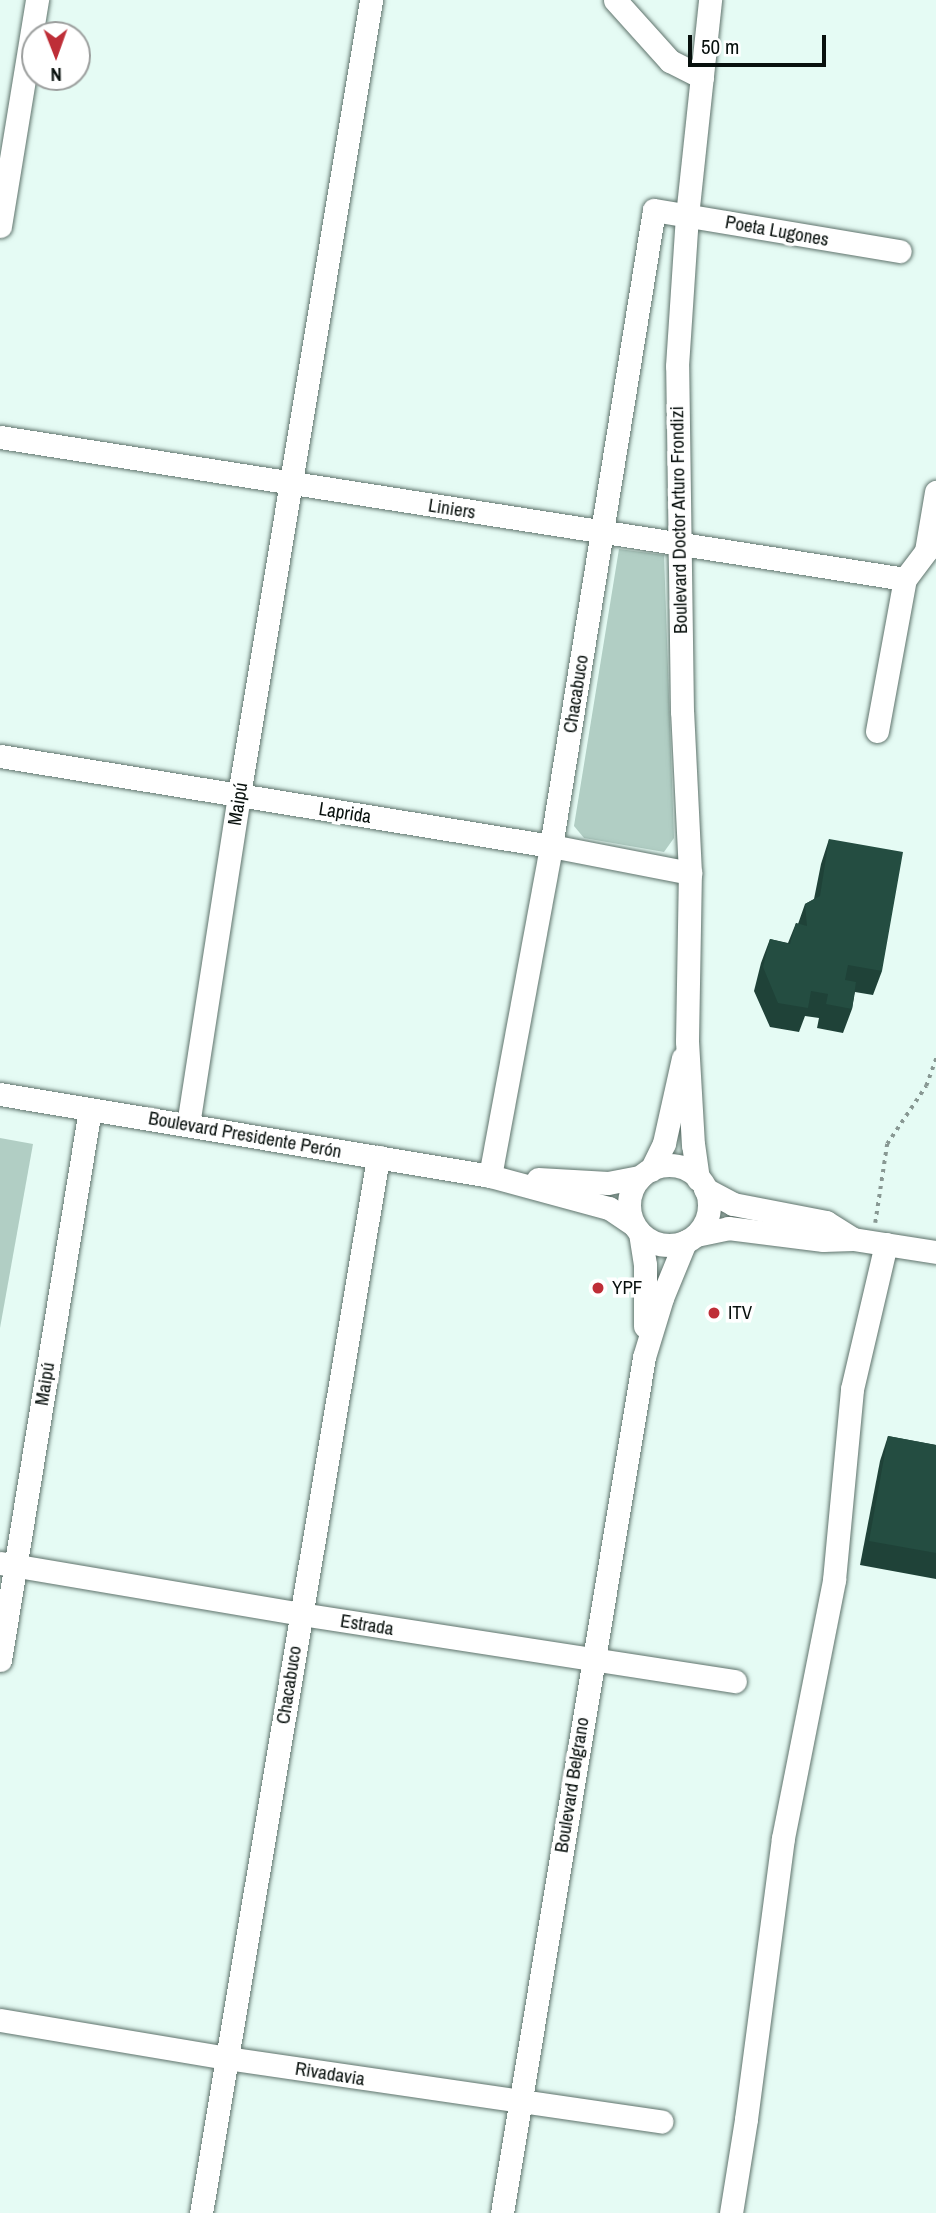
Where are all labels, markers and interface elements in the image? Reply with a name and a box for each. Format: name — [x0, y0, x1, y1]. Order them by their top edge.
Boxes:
north arrow — [21, 21, 91, 91]
scale bar — [691, 21, 829, 65]
text: 50 m — [701, 32, 739, 61]
text: N — [50, 62, 62, 88]
street label: Poeta Lugones — [723, 211, 831, 251]
street label: Boulevard Doctor Arturo Frondizi — [666, 406, 692, 634]
street label: Liniers — [427, 494, 477, 524]
street label: Chacabuco — [559, 653, 593, 735]
street label: Maipú — [223, 781, 253, 827]
street label: Laprida — [317, 798, 373, 828]
street label: Boulevard Presidente Perón — [147, 1107, 343, 1163]
place label: YPF — [612, 1277, 642, 1299]
marker: YPF — [590, 1280, 606, 1296]
place label: ITV — [728, 1302, 752, 1324]
marker: ITV — [706, 1305, 722, 1321]
street label: Maipú — [30, 1361, 60, 1407]
street label: Estrada — [339, 1610, 395, 1640]
street label: Chacabuco — [272, 1644, 306, 1726]
street label: Boulevard Belgrano — [550, 1716, 594, 1854]
street label: Rivadavia — [294, 2057, 366, 2091]

